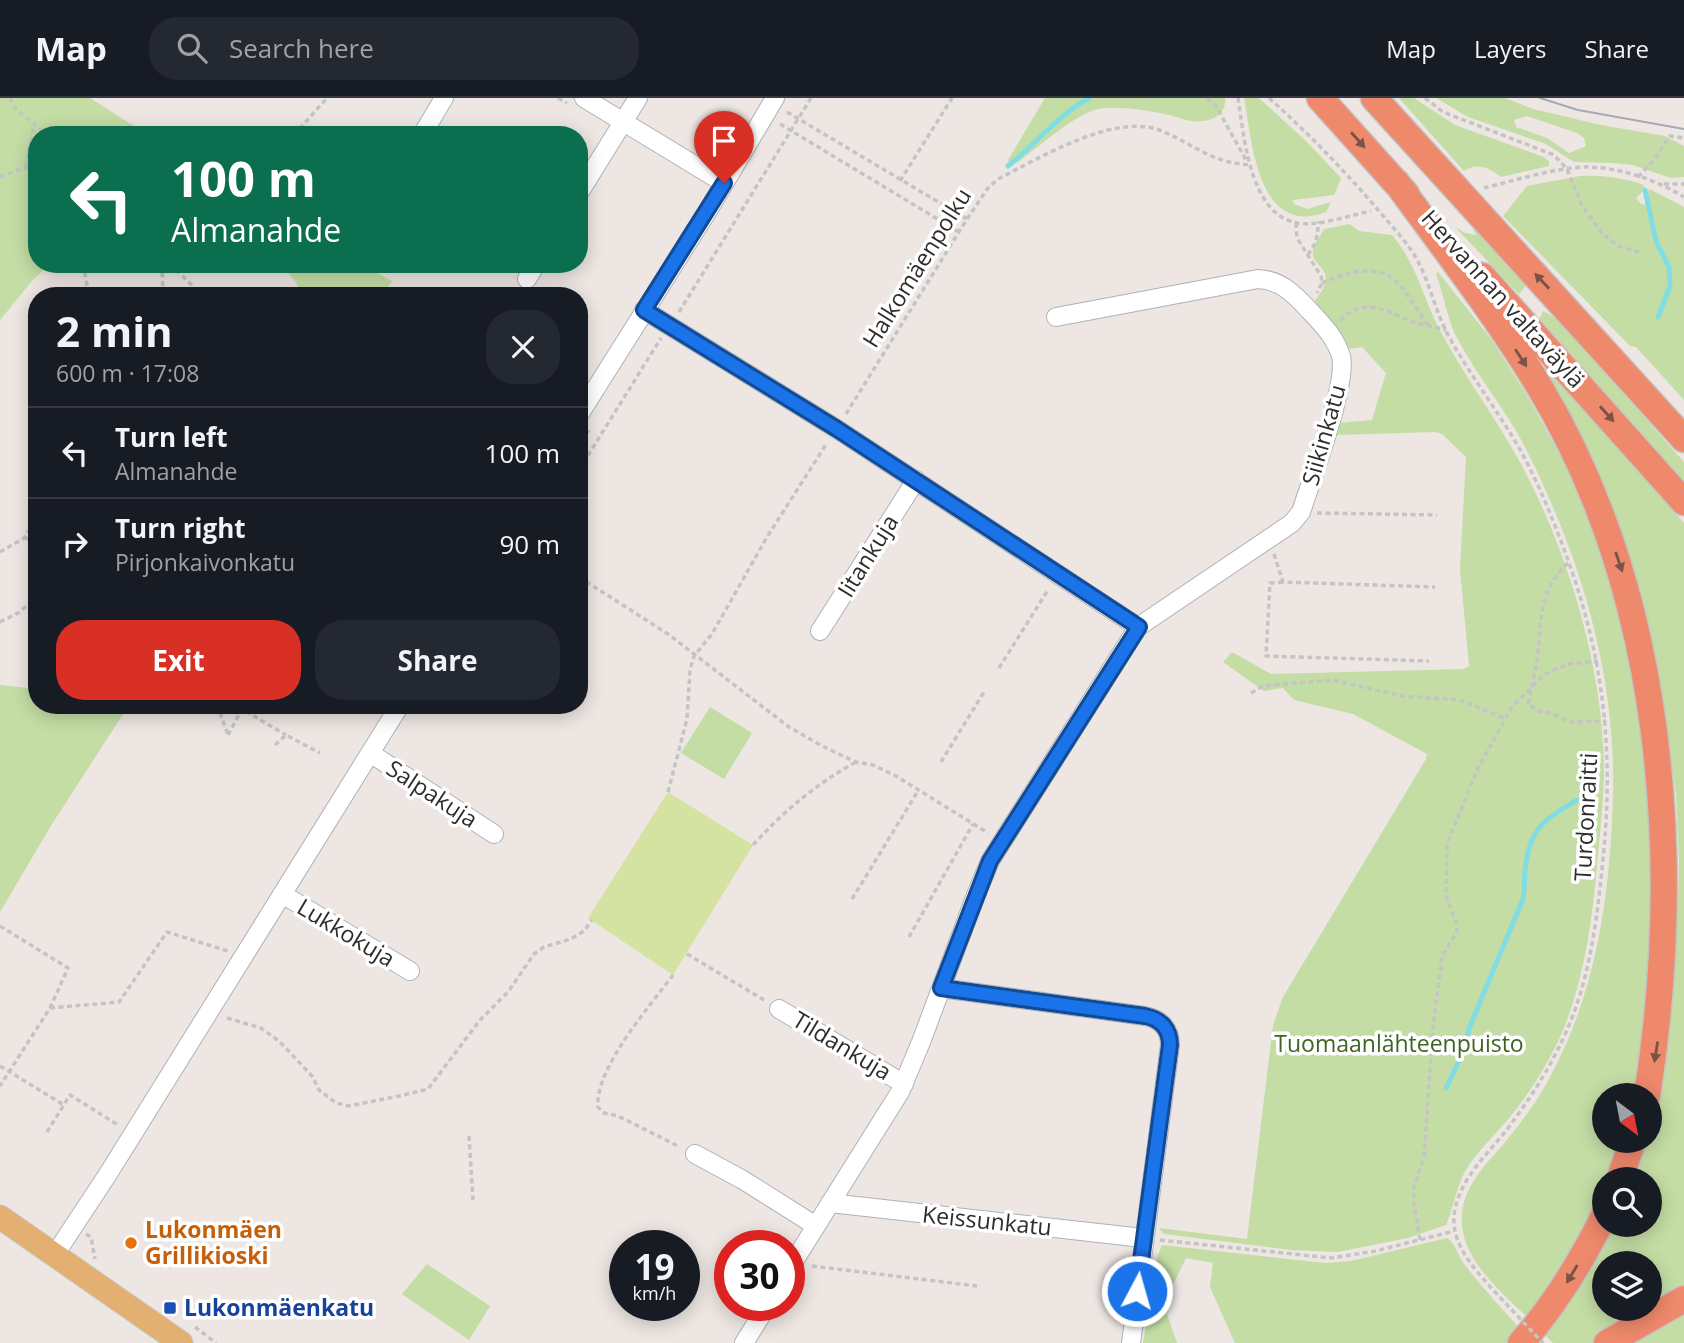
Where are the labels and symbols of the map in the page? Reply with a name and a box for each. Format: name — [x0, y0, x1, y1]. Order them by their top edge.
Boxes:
pin — [694, 111, 754, 183]
one-way arrow — [1350, 131, 1366, 149]
street label: Halkomäenpolku — [854, 182, 978, 353]
street label: Hervannan valtaväylä — [1415, 202, 1593, 395]
one-way arrow — [1535, 273, 1551, 290]
one-way arrow — [1514, 348, 1527, 367]
street label: Siikinkatu — [1293, 381, 1353, 489]
one-way arrow — [1598, 406, 1614, 423]
street label: Iitankuja — [829, 508, 905, 603]
one-way arrow — [1614, 552, 1625, 573]
street label: Salpakuja — [381, 752, 484, 835]
street label: Turdonraitti — [1566, 752, 1604, 882]
street label: Lukkokuja — [292, 890, 401, 974]
street label: Tildankuja — [787, 1003, 898, 1087]
park label: Tuomaanlähteenpuisto — [1274, 1027, 1524, 1059]
one-way arrow — [1650, 1042, 1661, 1064]
north arrow — [1592, 1083, 1662, 1153]
street label: Keissunkatu — [921, 1197, 1053, 1243]
place label: Lukonmäen Grillikioski — [145, 1213, 282, 1271]
speed limit sign: 30 — [714, 1230, 805, 1321]
marker: Lukonmäen Grillikioski — [123, 1235, 139, 1251]
position arrow — [1100, 1254, 1174, 1328]
one-way arrow — [1566, 1264, 1579, 1283]
place label: Lukonmäenkatu — [184, 1291, 374, 1323]
marker: Lukonmäenkatu — [162, 1300, 178, 1316]

